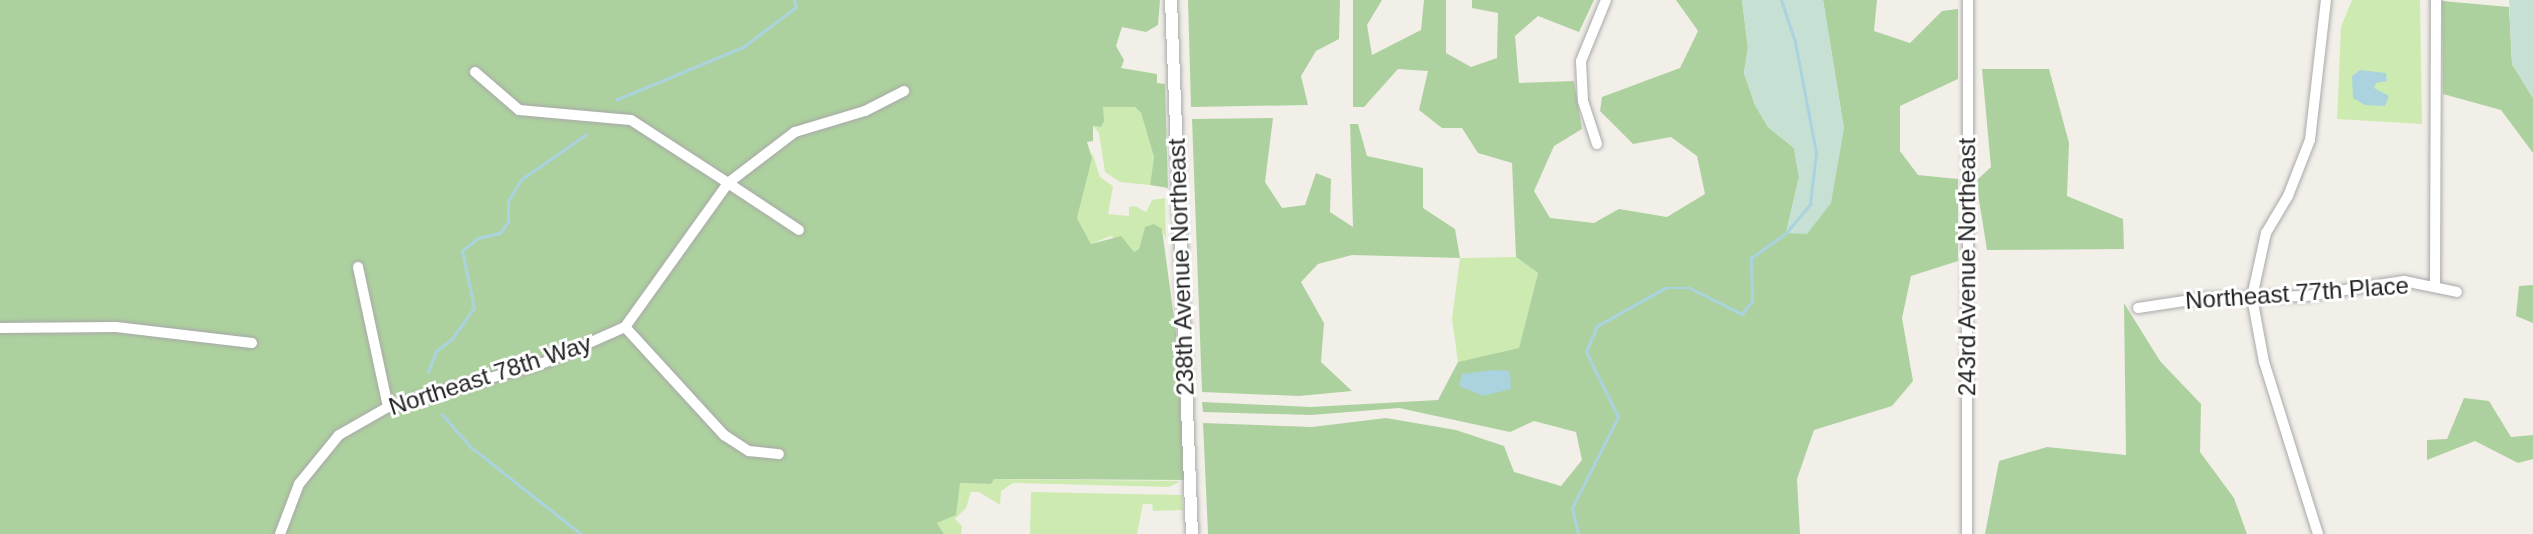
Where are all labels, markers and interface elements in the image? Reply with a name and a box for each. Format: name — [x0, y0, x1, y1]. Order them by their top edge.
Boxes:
street label: 238th Avenue Northeast — [1162, 137, 1200, 397]
street label: 243rd Avenue Northeast — [1953, 137, 1981, 397]
street label: Northeast 77th Place — [2184, 271, 2410, 315]
street label: Northeast 78th Way — [385, 329, 595, 421]

